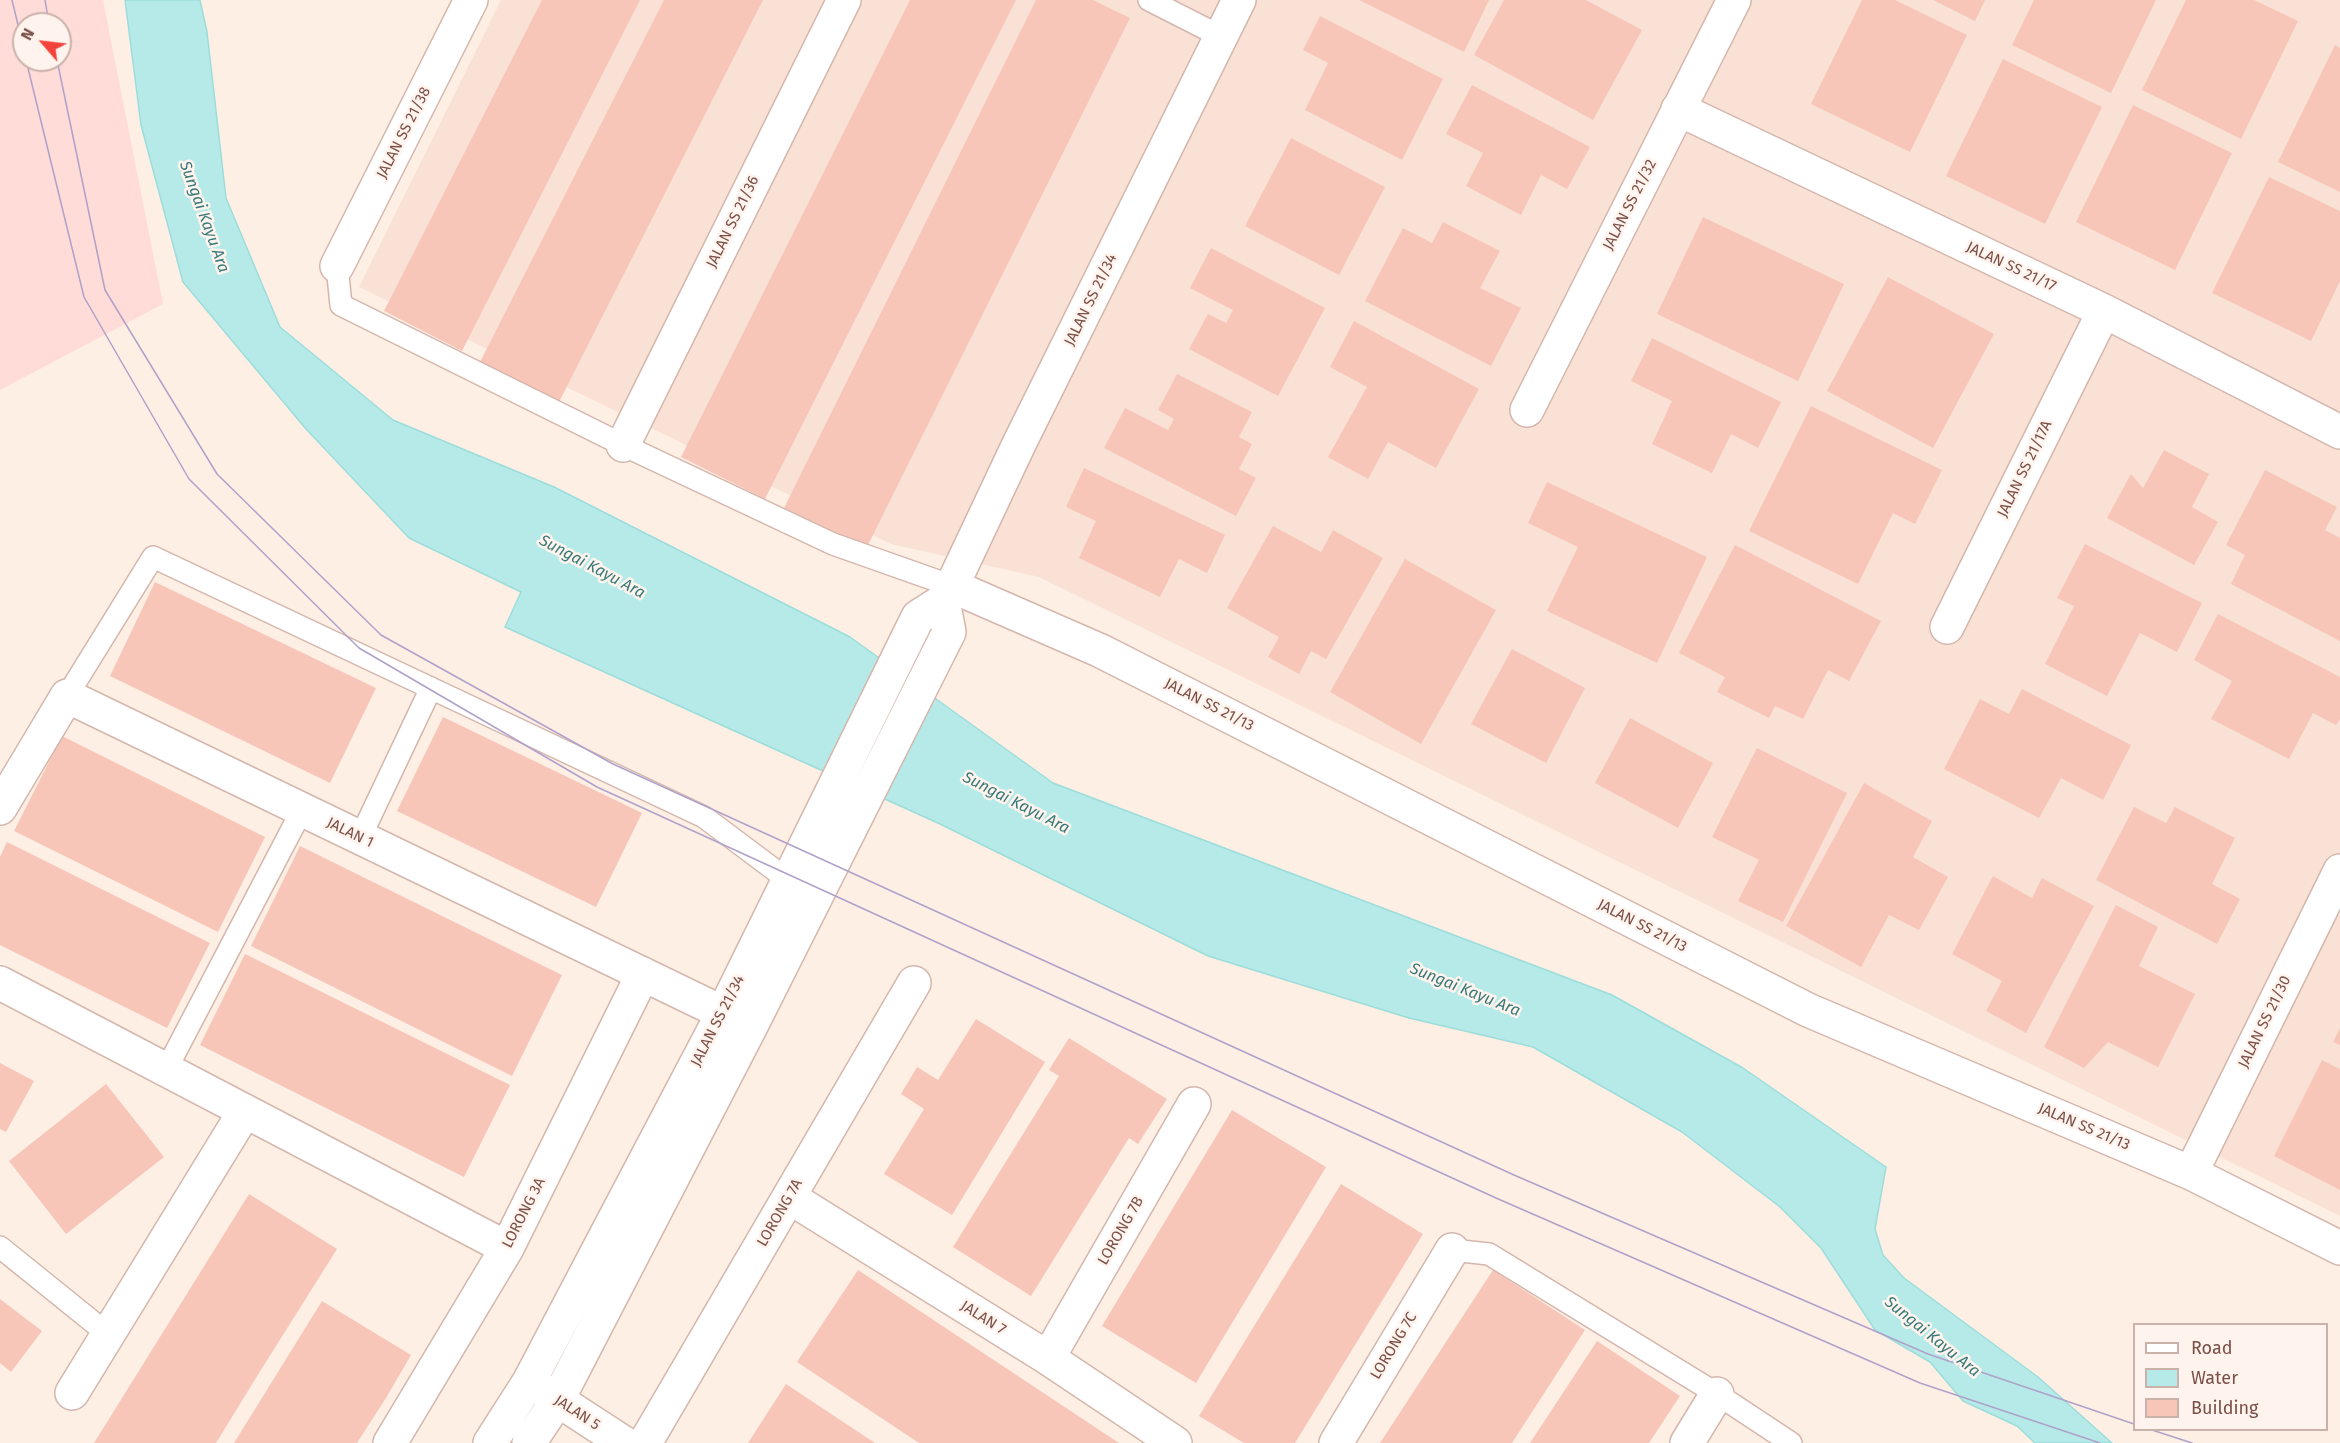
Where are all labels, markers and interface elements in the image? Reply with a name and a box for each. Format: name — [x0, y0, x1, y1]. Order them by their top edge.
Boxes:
north arrow — [12, 12, 72, 72]
text: N — [17, 25, 38, 43]
street label: JALAN SS 21/38 — [373, 84, 435, 182]
street label: JALAN SS 21/32 — [1599, 157, 1661, 253]
water label: Sungai Kayu Ara — [175, 159, 233, 275]
street label: JALAN SS 21/36 — [703, 173, 763, 271]
street label: JALAN SS 21/17 — [1963, 238, 2059, 296]
street label: JALAN SS 21/34 — [1061, 251, 1121, 349]
street label: JALAN SS 21/17A — [1994, 418, 2056, 520]
water label: Sungai Kayu Ara — [536, 531, 648, 603]
street label: JALAN SS 21/13 — [1161, 675, 1257, 735]
water label: Sungai Kayu Ara — [959, 768, 1073, 838]
street label: JALAN 1 — [324, 814, 376, 852]
street label: JALAN SS 21/13 — [1594, 896, 1690, 956]
water label: Sungai Kayu Ara — [1407, 959, 1523, 1021]
street label: JALAN SS 21/34 — [687, 972, 749, 1070]
street label: JALAN SS 21/30 — [2235, 973, 2295, 1071]
street label: JALAN SS 21/13 — [2035, 1100, 2133, 1154]
street label: LORONG 3A — [499, 1175, 549, 1251]
street label: LORONG 7A — [753, 1176, 807, 1250]
street label: LORONG 7B — [1094, 1194, 1148, 1268]
water label: Sungai Kayu Ara — [1880, 1293, 1984, 1381]
street label: JALAN 7 — [957, 1297, 1009, 1339]
street label: LORONG 7C — [1367, 1309, 1421, 1383]
legend — [2133, 1323, 2328, 1431]
text: Road — [2191, 1337, 2233, 1359]
text: Water — [2191, 1367, 2238, 1389]
street label: JALAN 5 — [551, 1392, 603, 1434]
text: Building — [2191, 1397, 2258, 1419]

